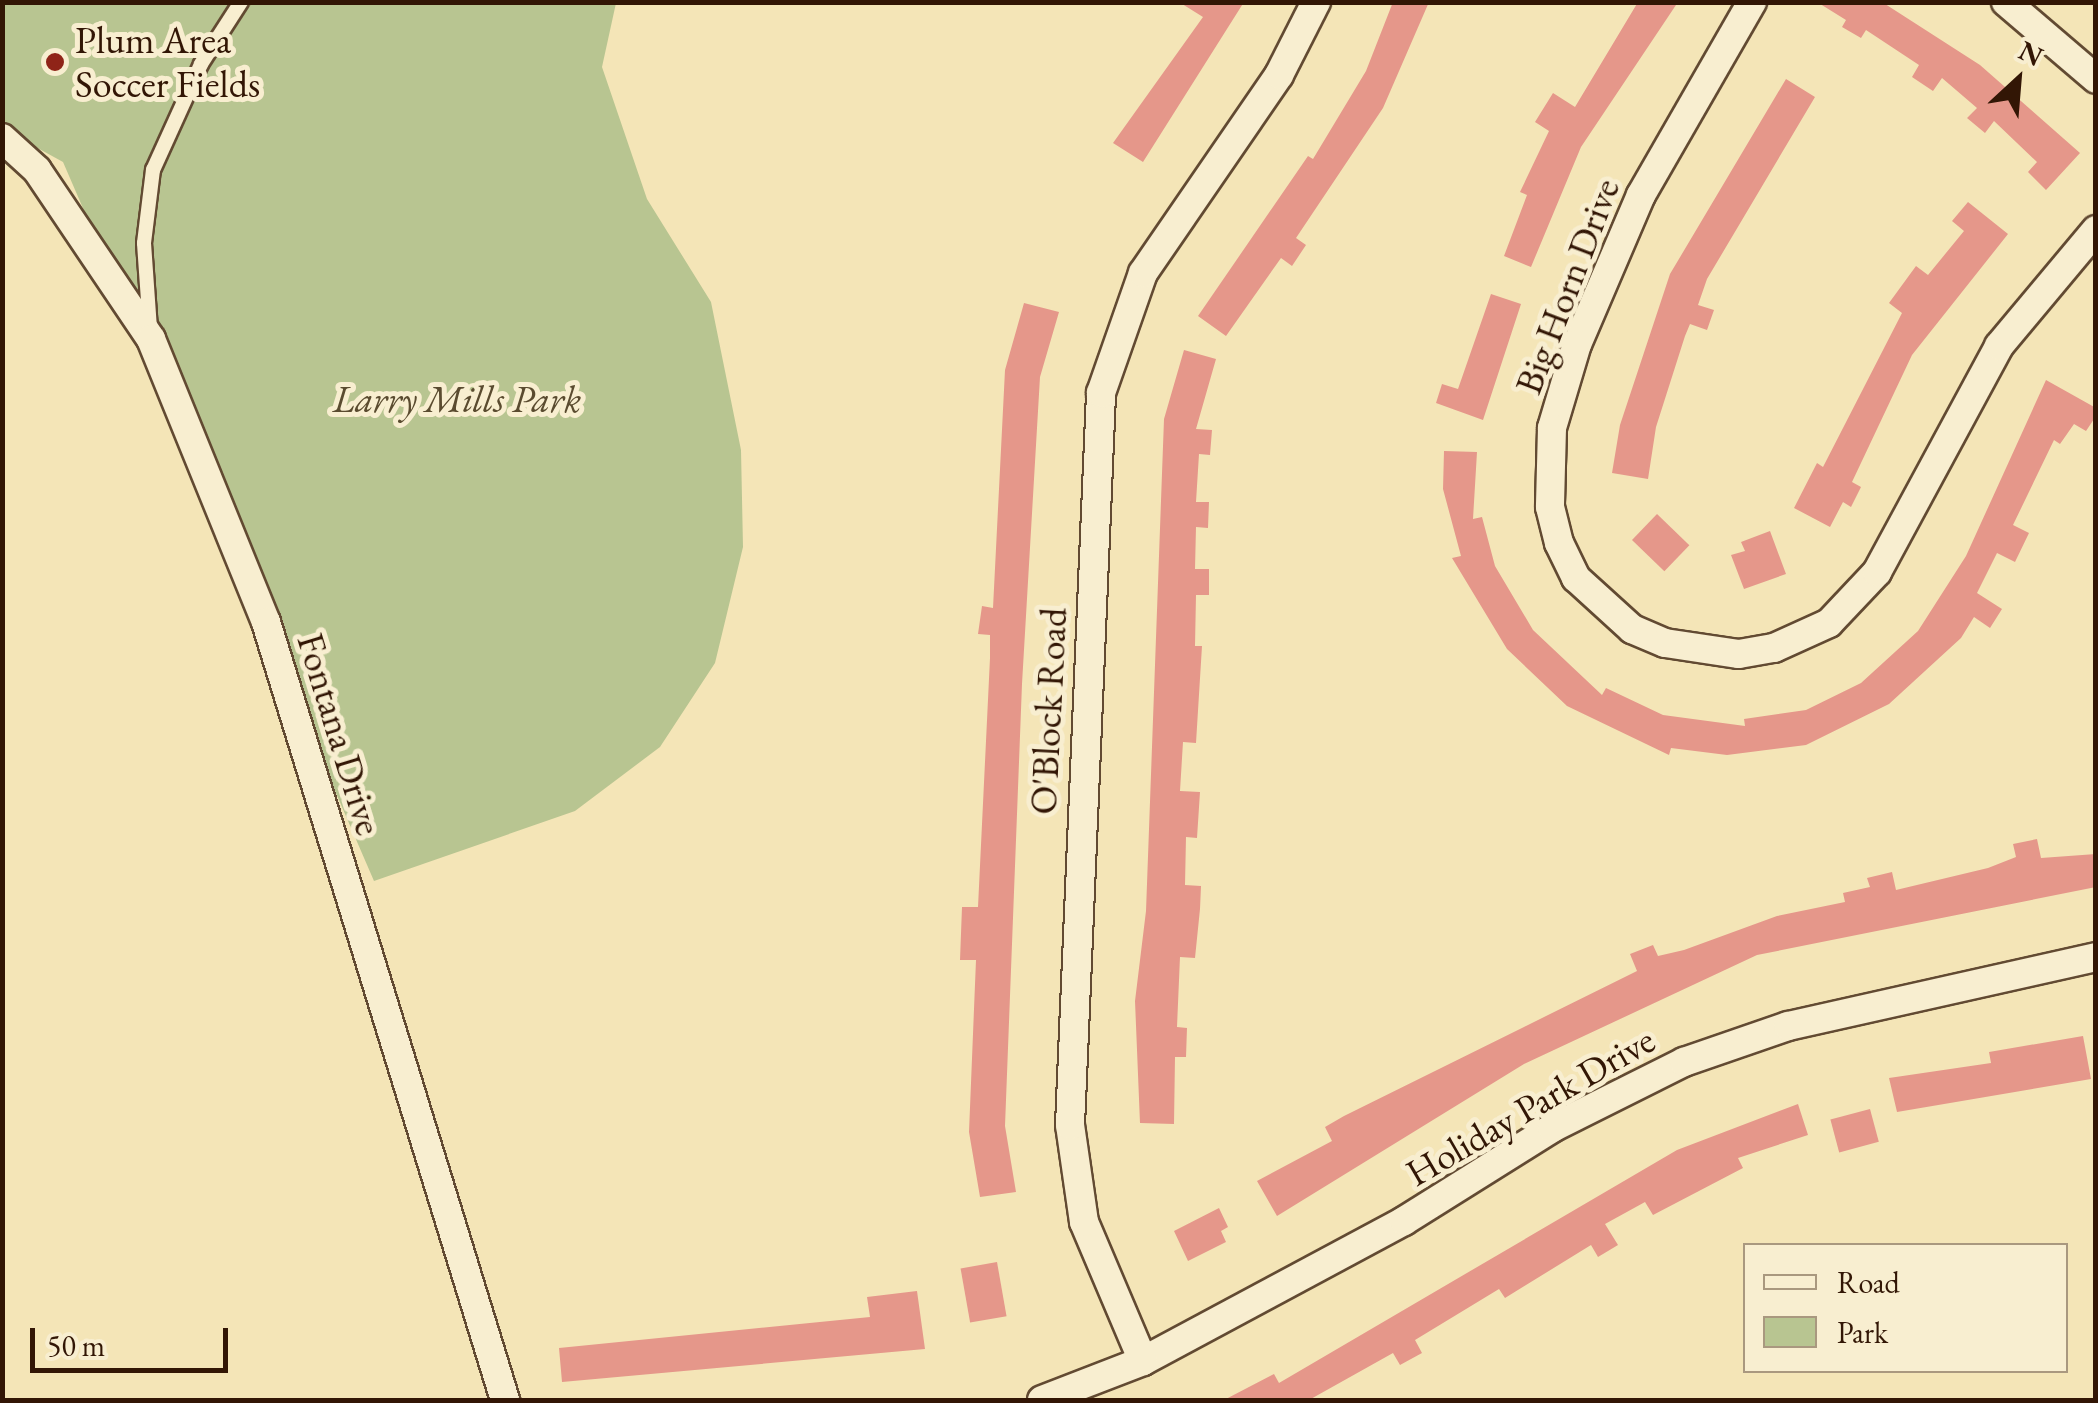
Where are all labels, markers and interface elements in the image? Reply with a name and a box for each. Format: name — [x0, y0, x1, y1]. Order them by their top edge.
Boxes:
place label: Plum Area Soccer Fields — [75, 17, 260, 106]
north arrow — [1968, 30, 2068, 130]
text: N — [2013, 32, 2049, 74]
marker: Plum Area Soccer Fields — [44, 51, 66, 73]
street label: Big Horn Drive — [1505, 172, 1629, 400]
park label: Larry Mills Park — [333, 376, 581, 422]
street label: O'Block Road — [1020, 606, 1076, 816]
street label: Fontana Drive — [288, 628, 392, 840]
street label: Holiday Park Drive — [1398, 1016, 1662, 1196]
legend — [1743, 1243, 2068, 1373]
text: Road — [1837, 1263, 1900, 1302]
scale bar — [35, 1308, 232, 1370]
text: Park — [1837, 1313, 1888, 1352]
text: 50 m — [47, 1326, 105, 1365]

